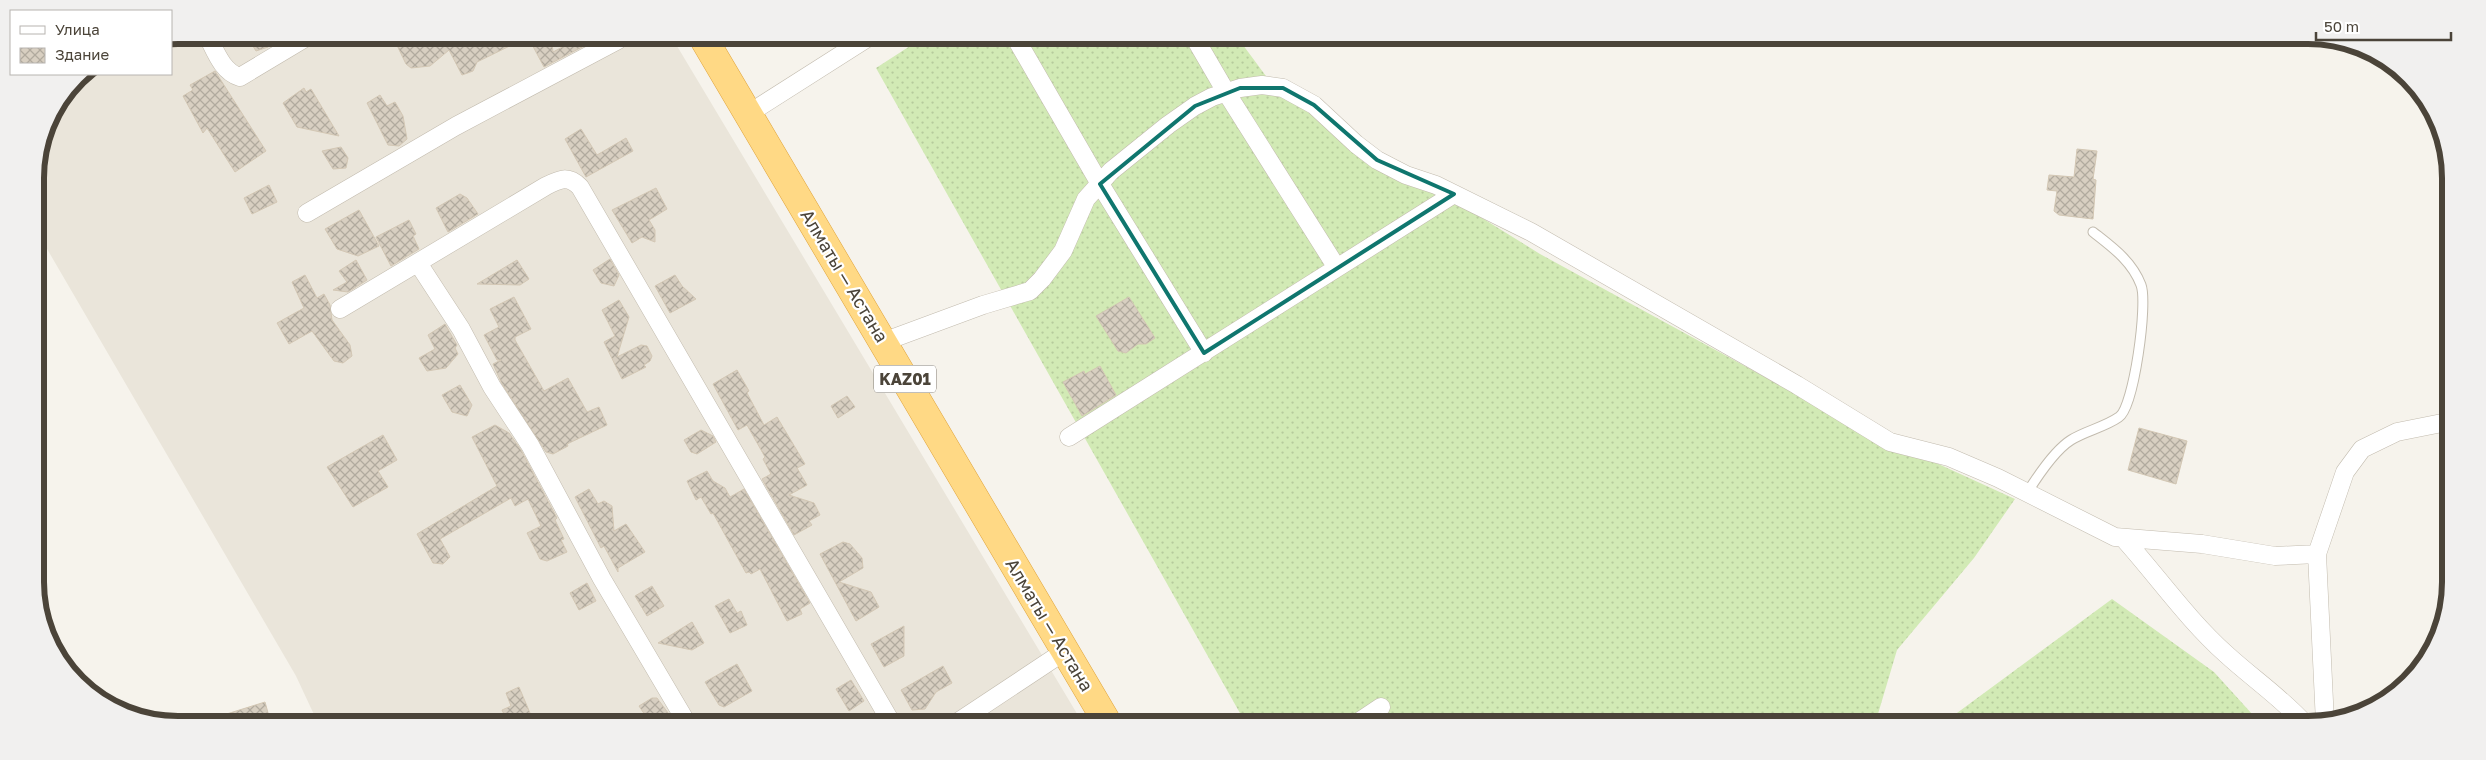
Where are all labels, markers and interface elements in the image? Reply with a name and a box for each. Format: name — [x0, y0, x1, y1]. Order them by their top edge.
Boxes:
legend — [10, 10, 172, 75]
scale bar — [2316, 10, 2451, 42]
text: 50 m — [2324, 17, 2359, 35]
text: Улица — [55, 20, 100, 38]
text: Здание — [55, 45, 109, 63]
street label: Алматы — Астана — [796, 205, 893, 346]
road number: KАZ01 — [874, 366, 936, 392]
street label: Алматы — Астана — [1001, 554, 1098, 695]

